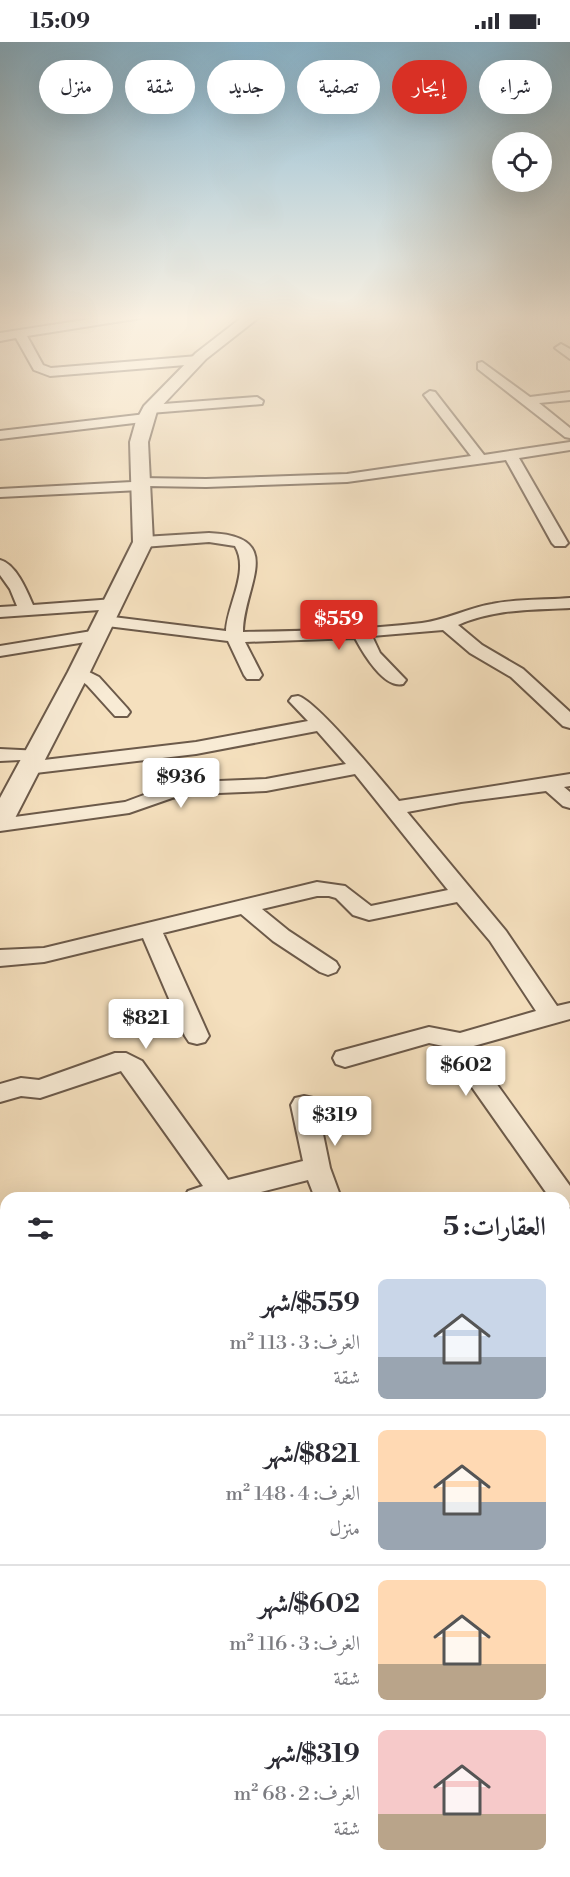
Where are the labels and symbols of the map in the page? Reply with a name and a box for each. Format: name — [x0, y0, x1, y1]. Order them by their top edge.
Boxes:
pin: $559 — [303, 600, 375, 651]
pin: $936 — [145, 758, 217, 809]
pin: $821 — [110, 999, 182, 1050]
pin: $602 — [430, 1046, 502, 1097]
pin: $319 — [299, 1096, 371, 1147]

